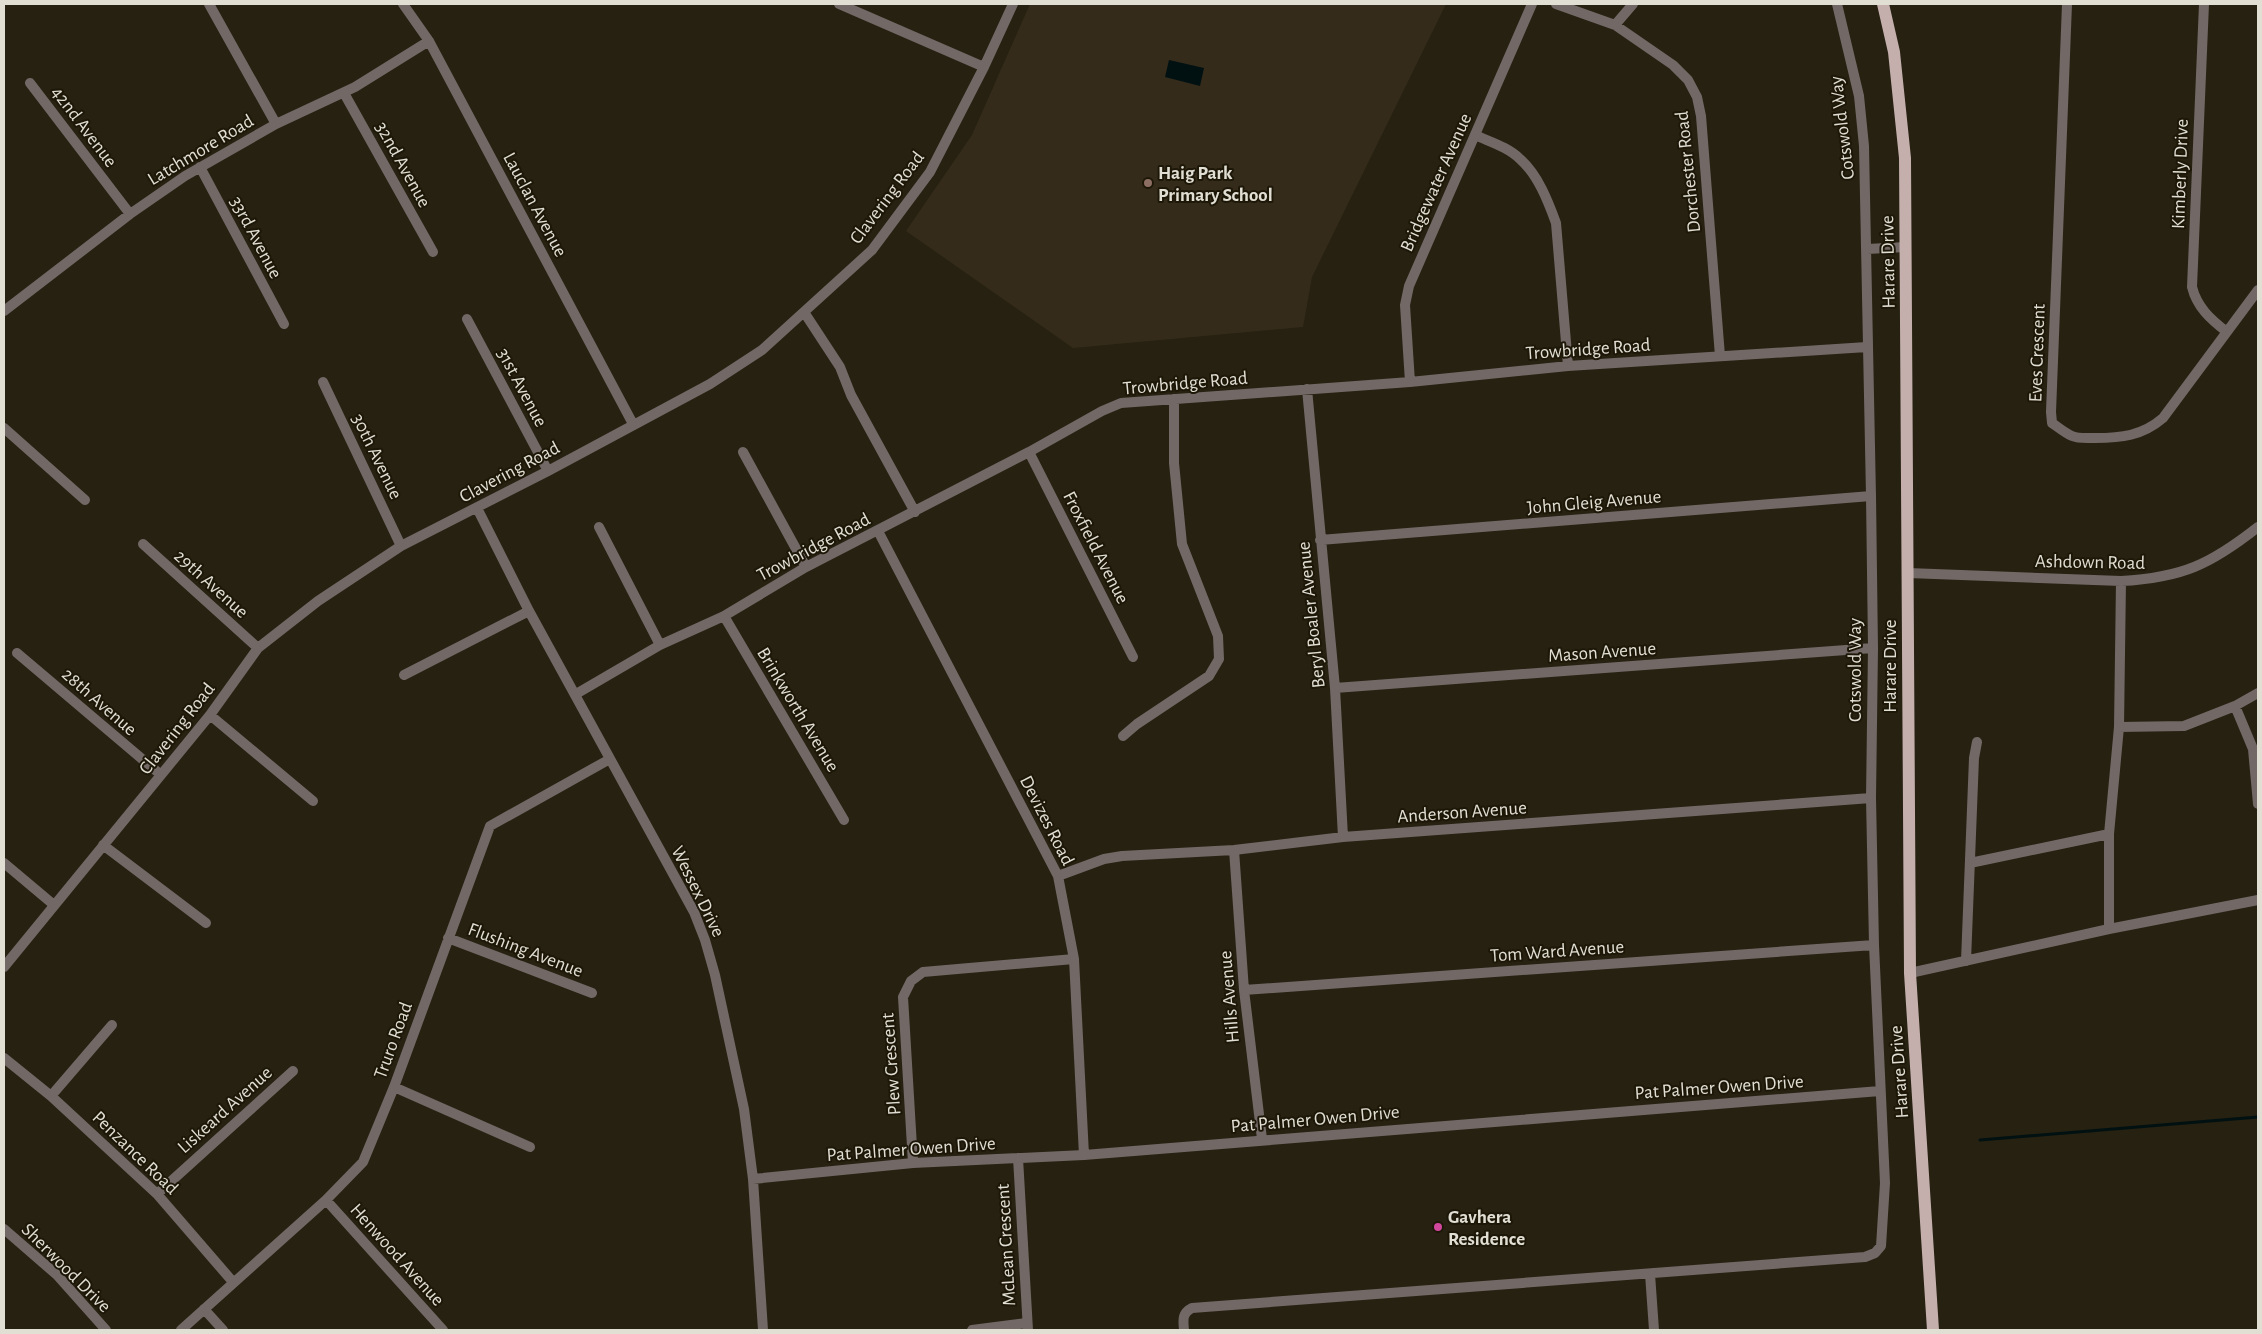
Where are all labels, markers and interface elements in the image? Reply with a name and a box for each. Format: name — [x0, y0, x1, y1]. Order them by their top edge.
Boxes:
street label: Cotswold Way — [1827, 75, 1858, 181]
street label: 42nd Avenue — [47, 83, 120, 171]
street label: Dorchester Road — [1673, 110, 1704, 234]
street label: Latchmore Road — [145, 111, 257, 189]
street label: Bridgewater Avenue — [1397, 111, 1475, 255]
street label: 32nd Avenue — [371, 119, 434, 211]
street label: Kimberly Drive — [2169, 119, 2192, 230]
street label: Clavering Road — [846, 148, 928, 248]
street label: Lauclan Avenue — [499, 149, 570, 260]
place label: Haig Park Primary School — [1158, 164, 1273, 205]
marker: Haig Park Primary School — [1142, 177, 1154, 189]
street label: 33rd Avenue — [226, 193, 285, 282]
street label: Harare Drive — [1878, 215, 1899, 309]
street label: Eves Crescent — [2026, 303, 2049, 403]
street label: Trowbridge Road — [1525, 336, 1651, 363]
street label: 31st Avenue — [493, 345, 550, 430]
street label: Trowbridge Road — [1122, 369, 1248, 398]
street label: 30th Avenue — [348, 411, 405, 502]
street label: Clavering Road — [457, 438, 563, 507]
street label: John Gleig Avenue — [1526, 487, 1662, 518]
street label: Froxfield Avenue — [1059, 488, 1132, 607]
street label: Trowbridge Road — [754, 509, 874, 585]
street label: Beryl Boaler Avenue — [1294, 541, 1329, 689]
street label: 29th Avenue — [170, 546, 252, 622]
street label: Ashdown Road — [2035, 552, 2145, 573]
street label: Cotswold Way — [1846, 618, 1865, 722]
street label: Harare Drive — [1881, 619, 1900, 713]
street label: Mason Avenue — [1548, 639, 1657, 666]
street label: Brinkworth Avenue — [753, 644, 842, 775]
street label: 28th Avenue — [58, 665, 140, 740]
street label: Clavering Road — [136, 679, 219, 778]
street label: Devizes Road — [1016, 773, 1077, 869]
street label: Anderson Avenue — [1397, 798, 1528, 827]
street label: Wessex Drive — [667, 843, 728, 940]
street label: Flushing Avenue — [465, 920, 586, 981]
street label: Tom Ward Avenue — [1489, 937, 1625, 966]
street label: Hills Avenue — [1216, 950, 1243, 1044]
street label: Truro Road — [371, 999, 416, 1081]
street label: Plew Crescent — [878, 1012, 905, 1116]
street label: Harare Drive — [1887, 1025, 1912, 1119]
street label: Liskeard Avenue — [174, 1063, 276, 1157]
street label: Pat Palmer Owen Drive — [1634, 1072, 1804, 1103]
street label: Pat Palmer Owen Drive — [1230, 1103, 1400, 1136]
street label: Penzance Road — [88, 1108, 182, 1199]
street label: Pat Palmer Owen Drive — [826, 1134, 996, 1165]
street label: McLean Crescent — [994, 1183, 1019, 1307]
street label: Henwood Avenue — [346, 1200, 448, 1310]
place label: Gavhera Residence — [1448, 1208, 1525, 1249]
street label: Sherwood Drive — [18, 1220, 114, 1316]
marker: Gavhera Residence — [1432, 1221, 1444, 1233]

